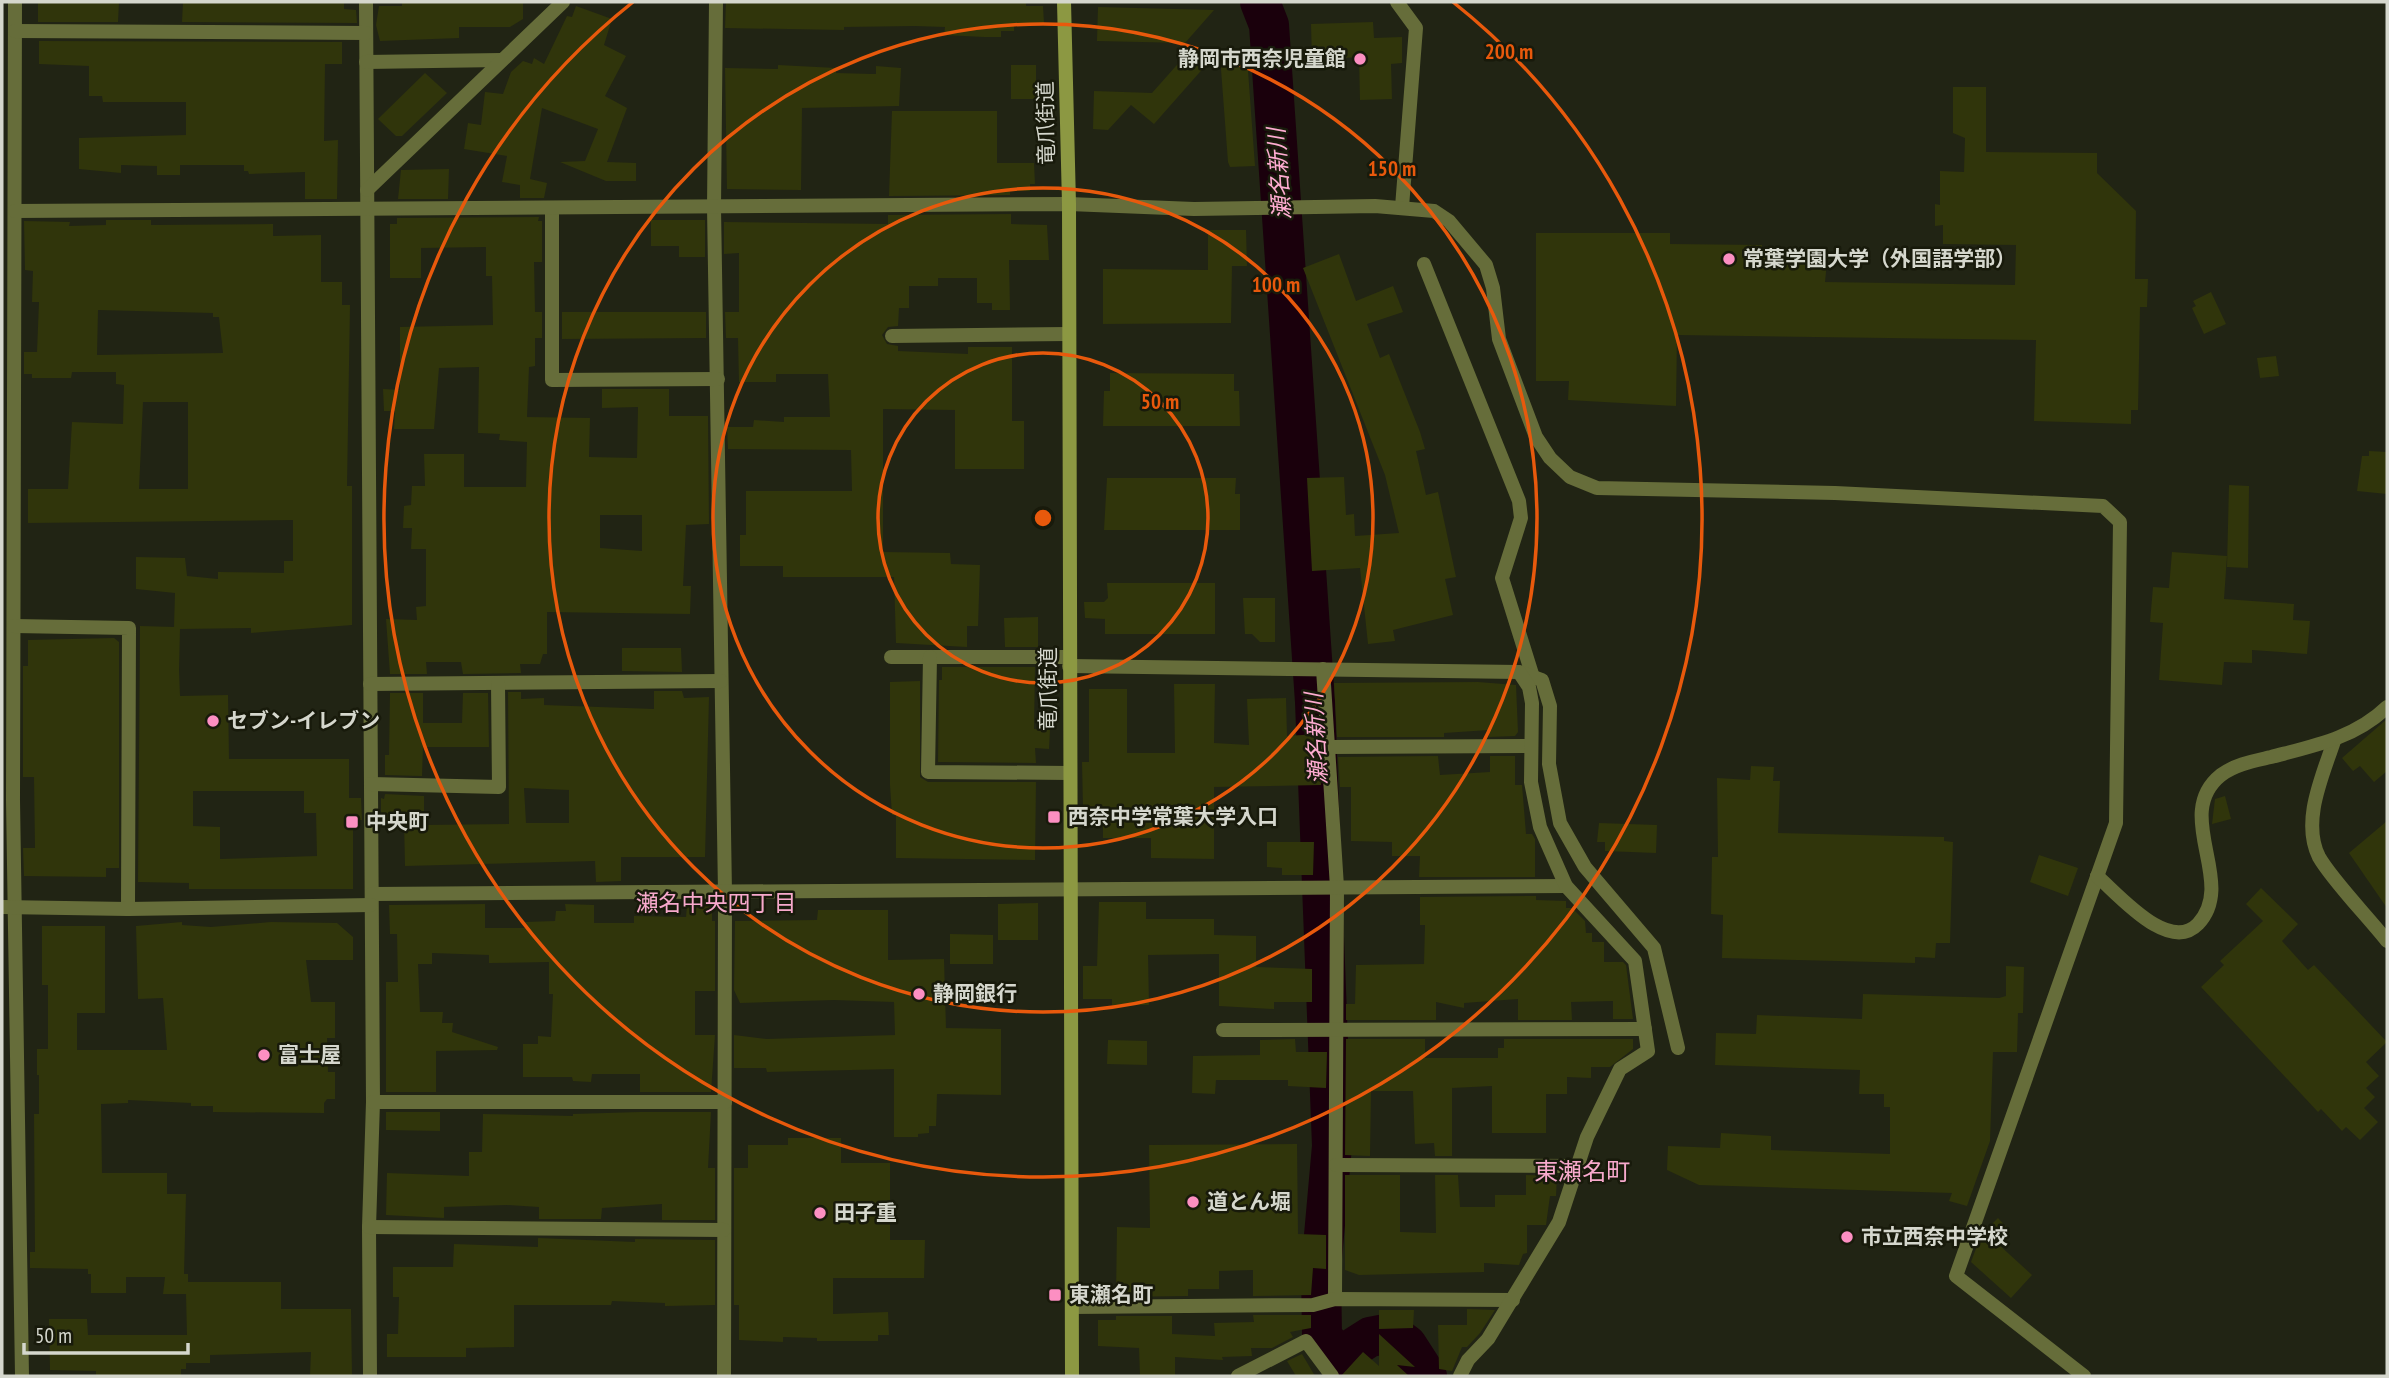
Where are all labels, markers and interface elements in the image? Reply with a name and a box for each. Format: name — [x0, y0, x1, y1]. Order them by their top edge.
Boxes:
text: 200 m — [1485, 38, 1533, 65]
place label: 静岡市西奈児童館 — [1178, 45, 1346, 72]
marker: 静岡市西奈児童館 — [1352, 51, 1368, 67]
street label: 竜爪街道 — [1031, 81, 1060, 165]
water label: 瀬名新川 — [1261, 124, 1296, 221]
text: 150 m — [1368, 155, 1416, 182]
place label: 常葉学園大学（外国語学部） — [1743, 245, 2016, 272]
marker: 常葉学園大学（外国語学部） — [1721, 251, 1737, 267]
text: 100 m — [1252, 271, 1300, 298]
text: 50 m — [1141, 388, 1179, 415]
centre of rings — [1031, 506, 1055, 530]
street label: 竜爪街道 — [1034, 647, 1061, 731]
water label: 瀬名新川 — [1298, 689, 1332, 786]
place label: セブン-イレブン — [227, 707, 380, 734]
marker: セブン-イレブン — [205, 713, 221, 729]
place label: 西奈中学常葉大学入口 — [1068, 803, 1278, 830]
place label: 中央町 — [366, 808, 429, 835]
marker: 西奈中学常葉大学入口 — [1046, 809, 1062, 825]
marker: 中央町 — [344, 814, 360, 830]
district label: 瀬名中央四丁目 — [636, 888, 797, 917]
place label: 静岡銀行 — [933, 980, 1017, 1007]
marker: 静岡銀行 — [911, 986, 927, 1002]
place label: 富士屋 — [278, 1041, 341, 1068]
marker: 富士屋 — [256, 1047, 272, 1063]
district label: 東瀬名町 — [1534, 1156, 1630, 1187]
place label: 道とん堀 — [1207, 1188, 1291, 1215]
marker: 道とん堀 — [1185, 1194, 1201, 1210]
place label: 田子重 — [834, 1199, 897, 1226]
marker: 田子重 — [812, 1205, 828, 1221]
place label: 市立西奈中学校 — [1861, 1223, 2008, 1250]
marker: 市立西奈中学校 — [1839, 1229, 1855, 1245]
place label: 東瀬名町 — [1069, 1281, 1153, 1308]
marker: 東瀬名町 — [1047, 1287, 1063, 1303]
scale bar — [24, 1312, 189, 1356]
text: 50 m — [35, 1322, 72, 1349]

